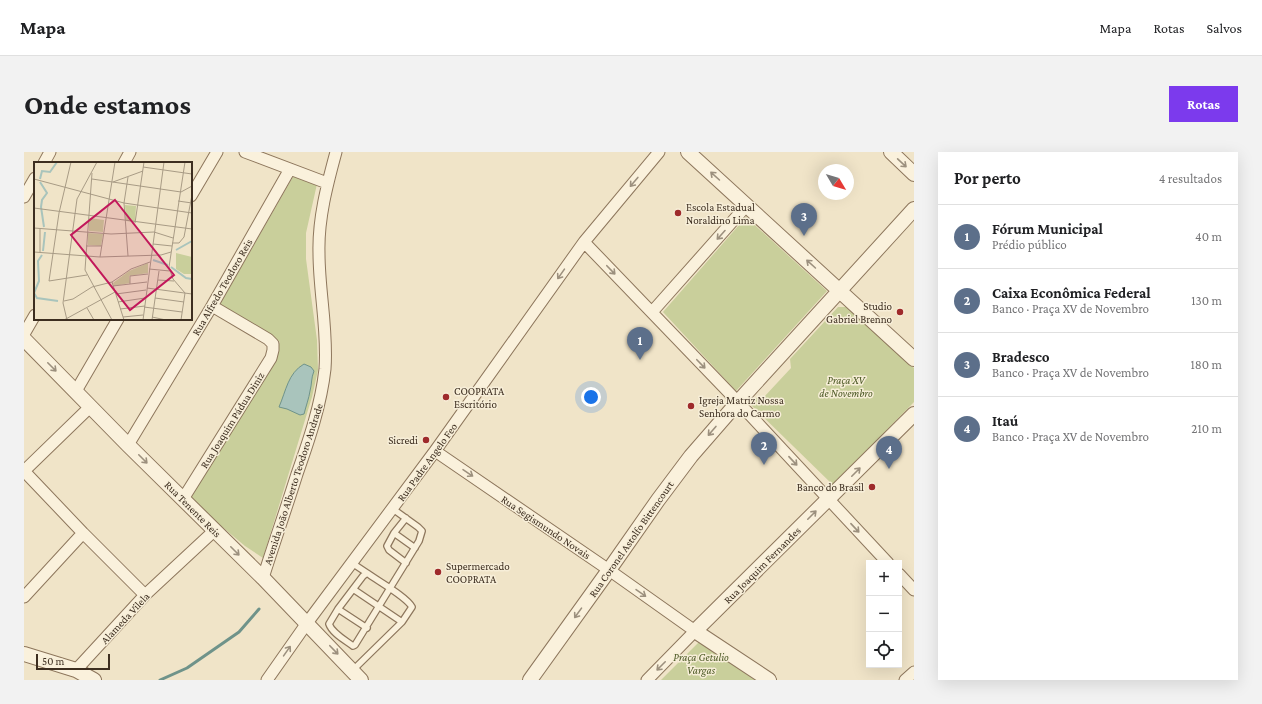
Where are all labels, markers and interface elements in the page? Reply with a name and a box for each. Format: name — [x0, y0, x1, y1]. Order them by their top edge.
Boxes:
text: Mapa — [20, 17, 66, 38]
text: Mapa — [1100, 20, 1131, 36]
text: Rotas — [1153, 20, 1185, 36]
text: Salvos — [1207, 20, 1242, 36]
button: Rotas — [1169, 86, 1238, 122]
text: Onde estamos — [24, 89, 191, 120]
one-way arrow — [897, 158, 907, 168]
inset map — [34, 162, 192, 320]
north arrow — [818, 164, 854, 200]
text: Por perto — [954, 169, 1021, 188]
text: 4 resultados — [1159, 171, 1222, 186]
one-way arrow — [710, 172, 720, 181]
one-way arrow — [629, 177, 638, 187]
place label: Escola Estadual Noraldino Lima — [686, 201, 755, 226]
pin: 3 — [791, 203, 817, 236]
marker: Escola Estadual Noraldino Lima — [673, 208, 683, 218]
text: Fórum Municipal — [992, 221, 1103, 237]
one-way arrow — [716, 229, 725, 240]
text: 1 — [965, 229, 969, 244]
text: 40 m — [1195, 229, 1222, 244]
street label: Rua Alfredo Teodoro Reis — [189, 237, 255, 337]
text: Prédio público — [992, 237, 1067, 252]
one-way arrow — [806, 259, 816, 269]
one-way arrow — [606, 265, 616, 275]
one-way arrow — [557, 268, 565, 279]
text: Caixa Econômica Federal — [992, 285, 1151, 301]
text: 2 — [964, 293, 970, 308]
text: 130 m — [1191, 293, 1222, 308]
place label: Studio Gabriel Brenno — [826, 300, 893, 325]
text: Banco · Praça XV de Novembro — [992, 301, 1149, 316]
marker: Studio Gabriel Brenno — [895, 307, 905, 317]
pin: 1 — [627, 327, 653, 360]
text: Bradesco — [992, 349, 1050, 365]
text: 3 — [964, 357, 970, 372]
text: 180 m — [1190, 357, 1222, 372]
one-way arrow — [696, 359, 706, 369]
one-way arrow — [47, 362, 57, 371]
text: Banco · Praça XV de Novembro — [992, 365, 1149, 380]
street label: Rua Joaquim Pádua Diniz — [198, 370, 267, 471]
park label: Praça XV de Novembro — [819, 374, 873, 399]
place label: COOPRATA Escritório — [454, 385, 505, 410]
your location — [581, 387, 601, 407]
marker: COOPRATA Escritório — [441, 392, 451, 402]
place label: Igreja Matriz Nossa Senhora do Carmo — [699, 394, 784, 419]
marker: Igreja Matriz Nossa Senhora do Carmo — [686, 401, 696, 411]
street label: Avenida João Alberto Teodoro Andrade — [261, 402, 326, 567]
text: Itaú — [992, 413, 1018, 429]
street label: Rua Padre Angelo Feo — [395, 420, 461, 504]
text: 4 — [963, 421, 971, 436]
text: 210 m — [1191, 421, 1222, 436]
one-way arrow — [708, 426, 717, 437]
text: Banco · Praça XV de Novembro — [992, 429, 1149, 444]
pin: 2 — [751, 432, 777, 465]
place label: Sicredi — [388, 434, 418, 446]
marker: Sicredi — [421, 435, 431, 445]
pin: 4 — [876, 436, 902, 469]
one-way arrow — [138, 454, 148, 464]
one-way arrow — [788, 456, 798, 466]
one-way arrow — [851, 467, 861, 477]
one-way arrow — [462, 469, 473, 477]
street label: Rua Tenente Reis — [162, 478, 224, 540]
street label: Rua Coronel Astolfo Bittencourt — [586, 478, 676, 599]
place label: Banco do Brasil — [797, 481, 864, 493]
marker: Banco do Brasil — [867, 482, 877, 492]
street label: Rua Segismundo Novais — [498, 493, 593, 562]
one-way arrow — [807, 510, 817, 520]
one-way arrow — [850, 523, 860, 533]
street label: Rua Joaquim Fernandes — [721, 524, 804, 607]
one-way arrow — [230, 546, 240, 555]
place label: Supermercado COOPRATA — [446, 560, 510, 585]
map controls — [866, 560, 902, 668]
button: + — [866, 560, 902, 596]
marker: Supermercado COOPRATA — [433, 567, 443, 577]
one-way arrow — [635, 589, 646, 597]
street label: Alameda Vilela — [98, 590, 152, 646]
button: − — [866, 596, 902, 632]
one-way arrow — [574, 608, 582, 619]
button: locate — [866, 632, 902, 668]
one-way arrow — [329, 645, 339, 655]
one-way arrow — [283, 646, 291, 657]
park label: Praça Getulio Vargas — [673, 651, 729, 677]
scale bar — [36, 652, 110, 671]
text: 50 m — [42, 655, 64, 667]
one-way arrow — [656, 661, 666, 671]

